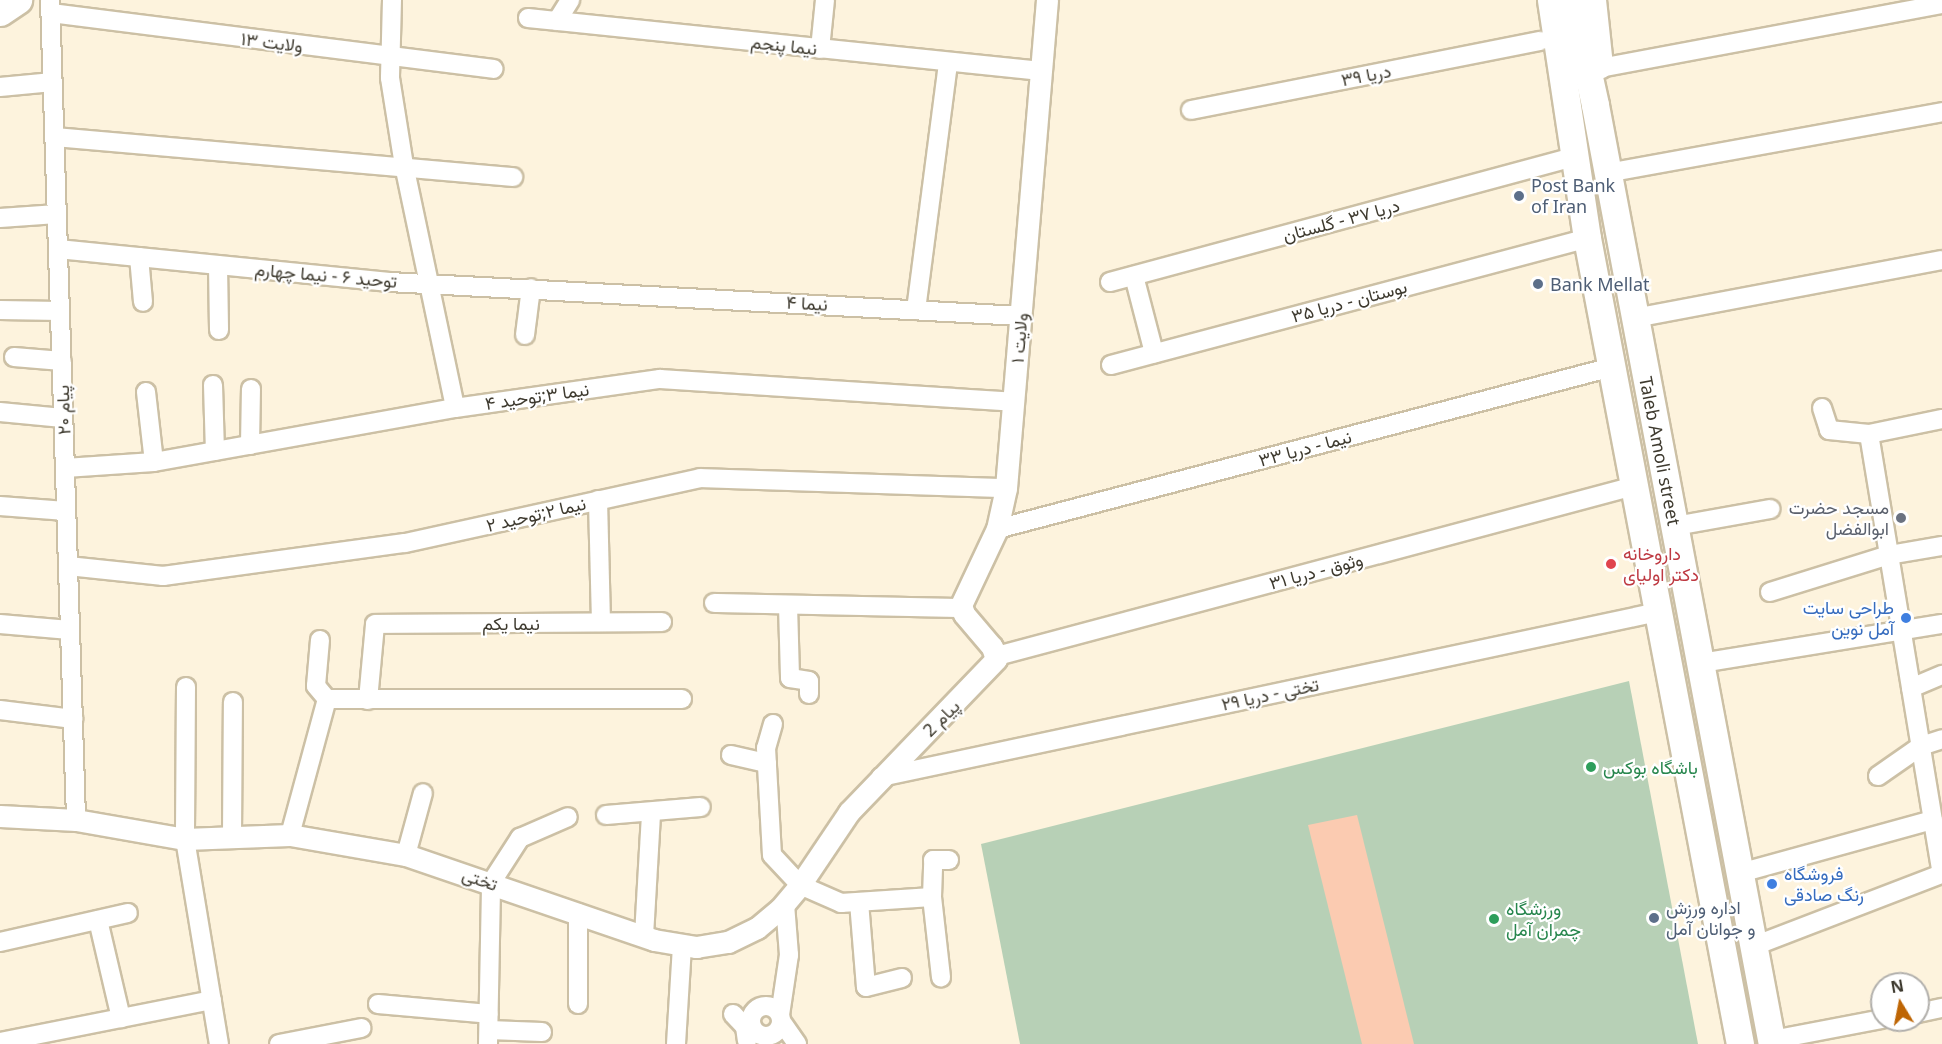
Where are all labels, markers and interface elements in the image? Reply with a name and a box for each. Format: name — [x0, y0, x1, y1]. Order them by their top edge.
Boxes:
street label: ولایت ۱۳ — [240, 27, 304, 57]
street label: نیما پنجم — [750, 31, 818, 59]
street label: دریا ۳۹ — [1339, 60, 1393, 90]
place label: Post Bank of Iran — [1531, 175, 1615, 218]
marker: Post Bank of Iran — [1512, 189, 1526, 203]
street label: دریا ۳۷ - گلستان — [1280, 194, 1402, 246]
street label: توحید ۶ - نیما چهارم — [254, 258, 398, 292]
place label: Bank Mellat — [1550, 273, 1650, 295]
street label: بوستان - دریا ۳۵ — [1289, 275, 1409, 327]
marker: Bank Mellat — [1531, 277, 1545, 291]
street label: نیما ۴ — [786, 291, 828, 315]
street label: ولایت ۱ — [1006, 312, 1032, 364]
street label: Taleb Amoli street — [1635, 375, 1685, 527]
street label: نیما ۳;توحید ۴ — [484, 378, 590, 414]
street label: پیام ۲۰ — [51, 385, 75, 435]
street label: نیما - دریا ۳۳ — [1256, 425, 1354, 471]
street label: نیما ۲;توحید ۲ — [484, 492, 588, 536]
place label: مسجد حضرت ابوالفضل — [1789, 497, 1889, 540]
marker: مسجد حضرت ابوالفضل — [1894, 511, 1908, 525]
place label: داروخانه دکتر اولیای — [1623, 543, 1699, 586]
street label: وثوق - دریا ۳۱ — [1267, 548, 1365, 594]
marker: داروخانه دکتر اولیای — [1604, 557, 1618, 571]
place label: طراحی سایت آمل نوین — [1803, 597, 1894, 640]
marker: طراحی سایت آمل نوین — [1899, 611, 1913, 625]
street label: نیما یکم — [482, 612, 540, 634]
street label: تختی - دریا ۲۹ — [1219, 673, 1321, 715]
street label: پیام 2 — [918, 695, 964, 741]
place label: باشگاه‌ بوکس — [1603, 756, 1698, 778]
marker: باشگاه‌ بوکس — [1584, 760, 1598, 774]
street label: تختی — [460, 863, 500, 895]
place label: فروشگاه رنگ صادقی — [1784, 863, 1864, 906]
marker: فروشگاه رنگ صادقی — [1765, 877, 1779, 891]
place label: اداره ورزش و جوانان آمل — [1666, 897, 1755, 940]
place label: ورزشگاه چمران آمل — [1506, 898, 1581, 940]
marker: اداره ورزش و جوانان آمل — [1647, 911, 1661, 925]
marker: ورزشگاه چمران آمل — [1487, 912, 1501, 926]
north arrow — [1870, 972, 1930, 1032]
text: N — [1889, 974, 1906, 998]

